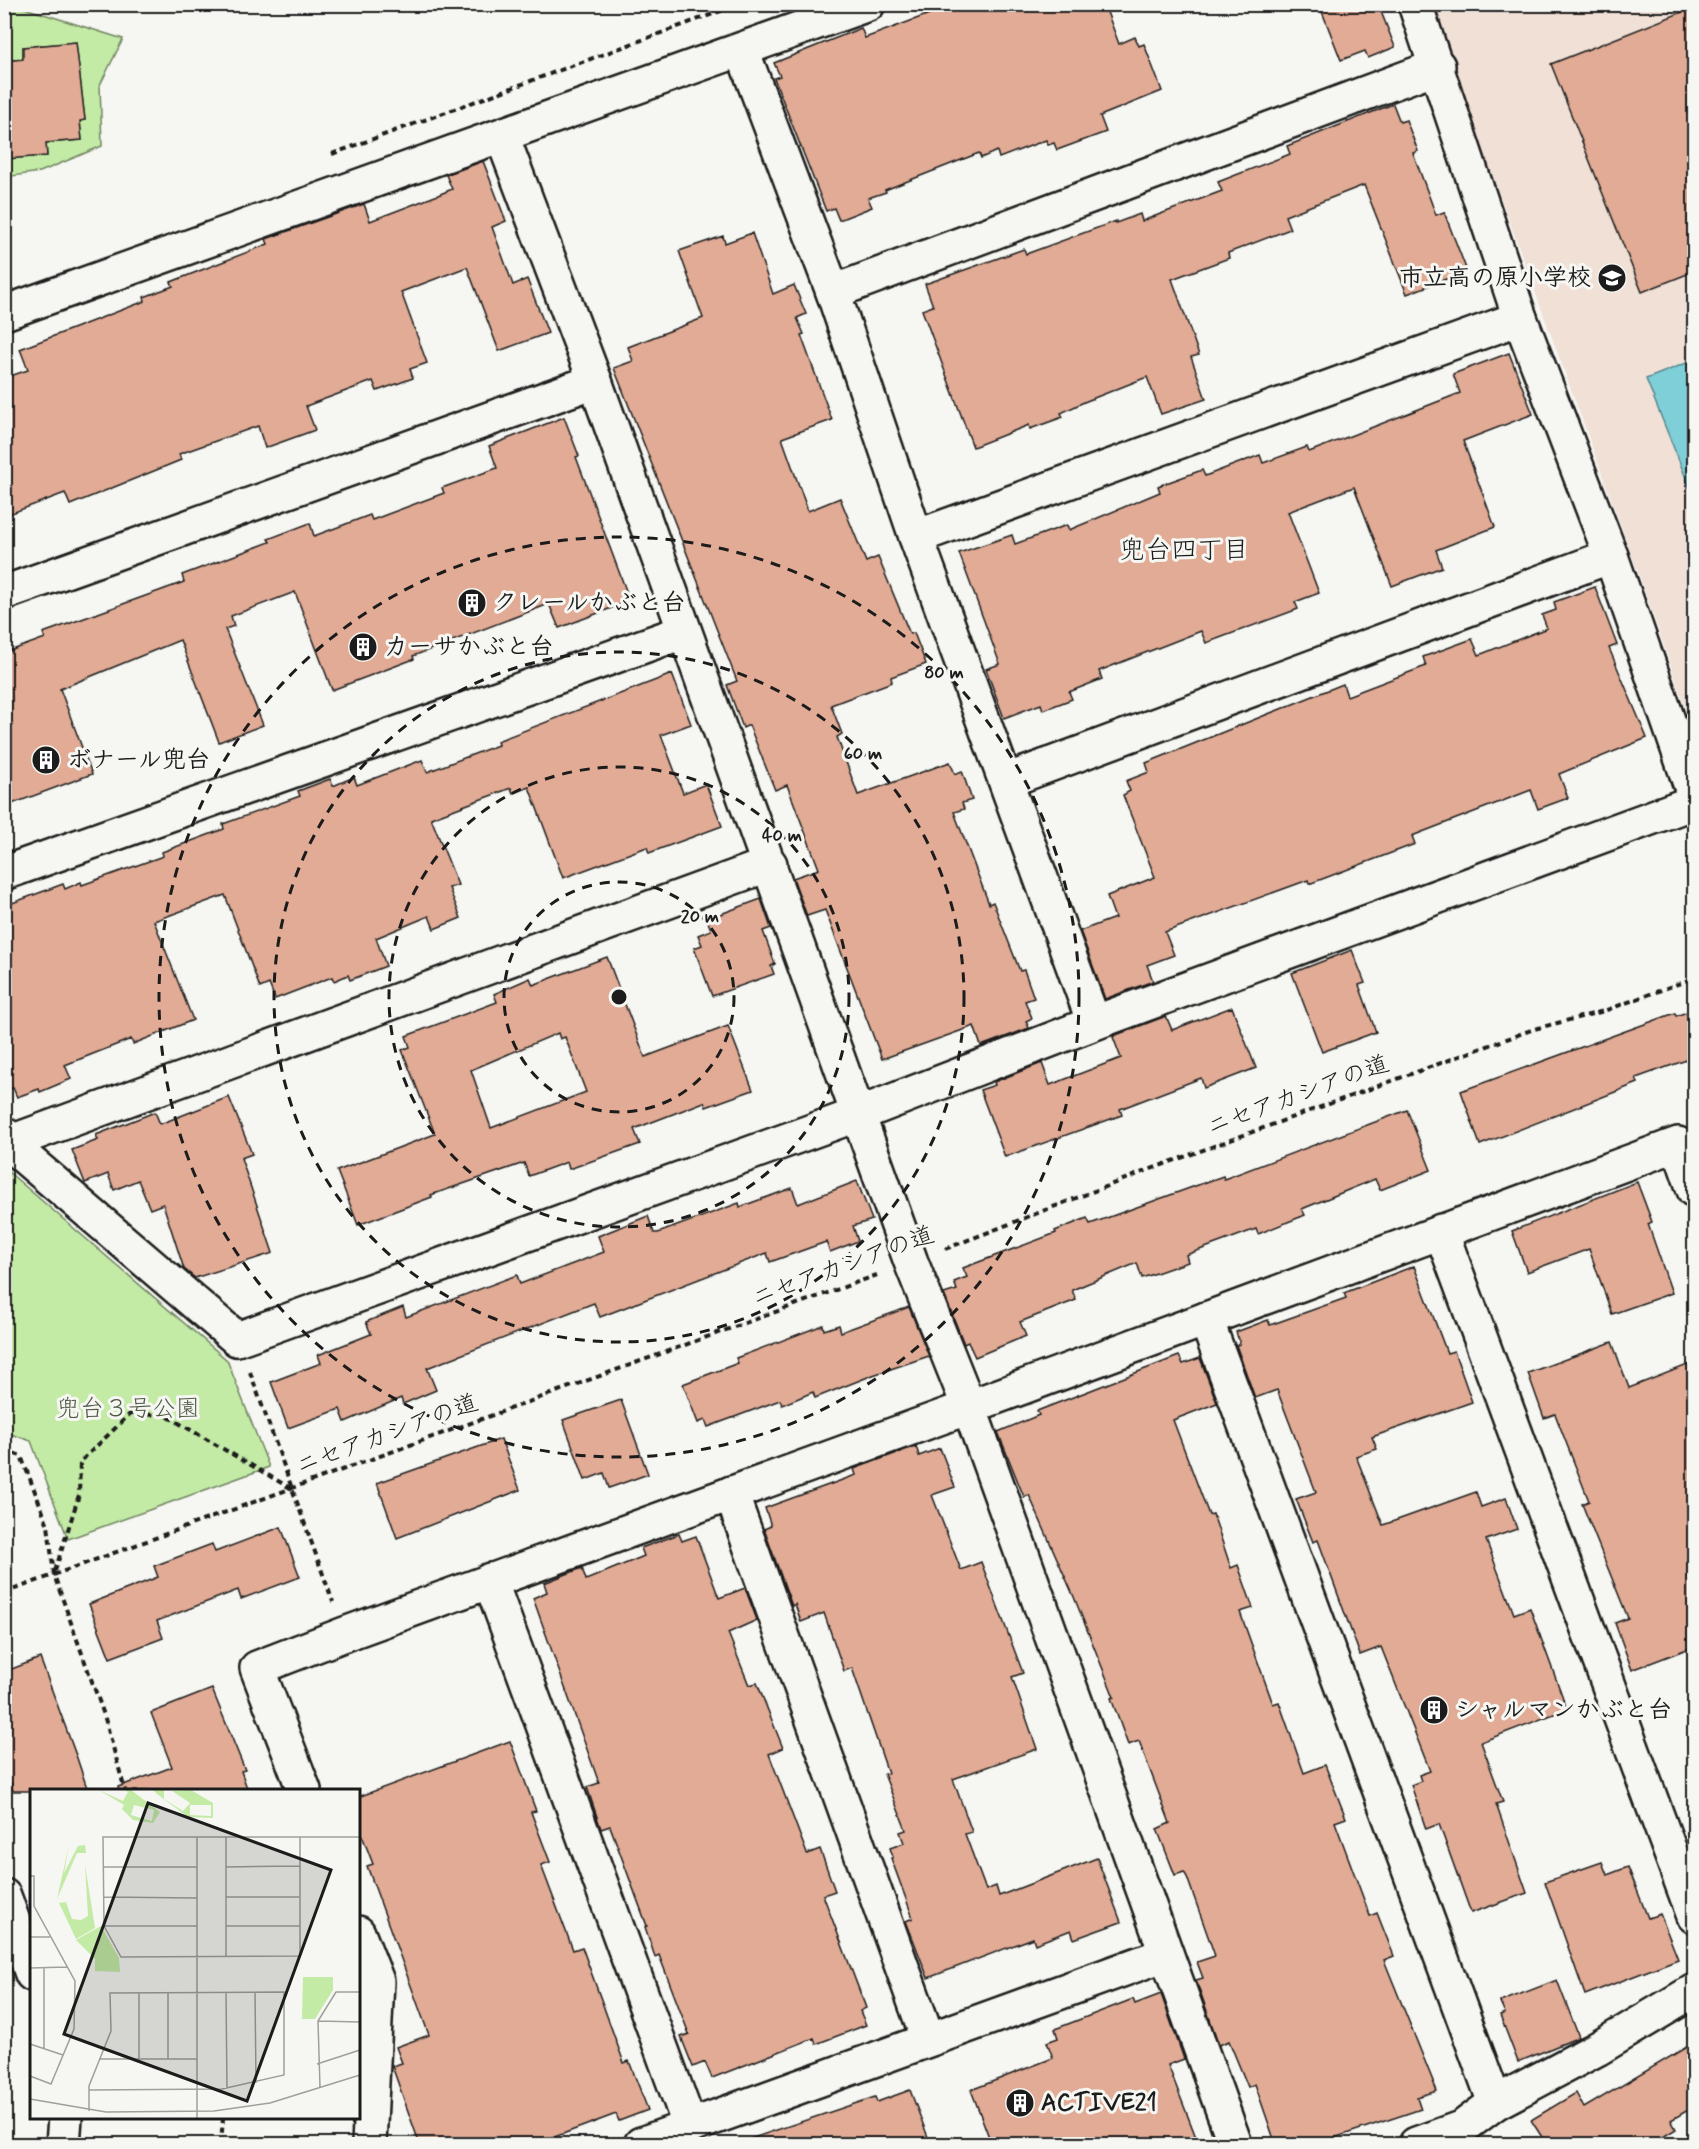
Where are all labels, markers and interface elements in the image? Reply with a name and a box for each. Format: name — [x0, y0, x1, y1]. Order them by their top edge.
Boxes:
school or university icon: 市立高の原小学校 — [1596, 262, 1628, 294]
place label: 市立高の原小学校 — [1399, 263, 1591, 294]
district label: 兜台四丁目 — [1119, 534, 1249, 568]
building icon: クレールかぶと台 — [456, 587, 488, 619]
place label: クレールかぶと台 — [493, 588, 685, 619]
building icon: カーサかぶと台 — [347, 631, 379, 663]
place label: カーサかぶと台 — [384, 632, 553, 663]
text: 80 m — [924, 661, 964, 685]
text: 60 m — [844, 742, 882, 766]
building icon: ボナール兜台 — [30, 744, 62, 776]
place label: ボナール兜台 — [67, 745, 210, 776]
text: 40 m — [762, 824, 802, 848]
text: 20 m — [681, 905, 719, 929]
centre of rings — [609, 987, 629, 1007]
street label: ニセアカシアの道 — [1202, 1049, 1394, 1143]
street label: ニセアカシアの道 — [747, 1220, 939, 1314]
street label: ニセアカシアの道 — [291, 1388, 483, 1482]
park label: 兜台３号公園 — [56, 1394, 200, 1425]
building icon: シャルマンかぶと台 — [1418, 1694, 1450, 1726]
place label: シャルマンかぶと台 — [1455, 1695, 1672, 1726]
inset map — [30, 1789, 360, 2119]
building icon: ACTIVE21 — [1004, 2087, 1036, 2119]
place label: ACTIVE21 — [1041, 2088, 1157, 2119]

